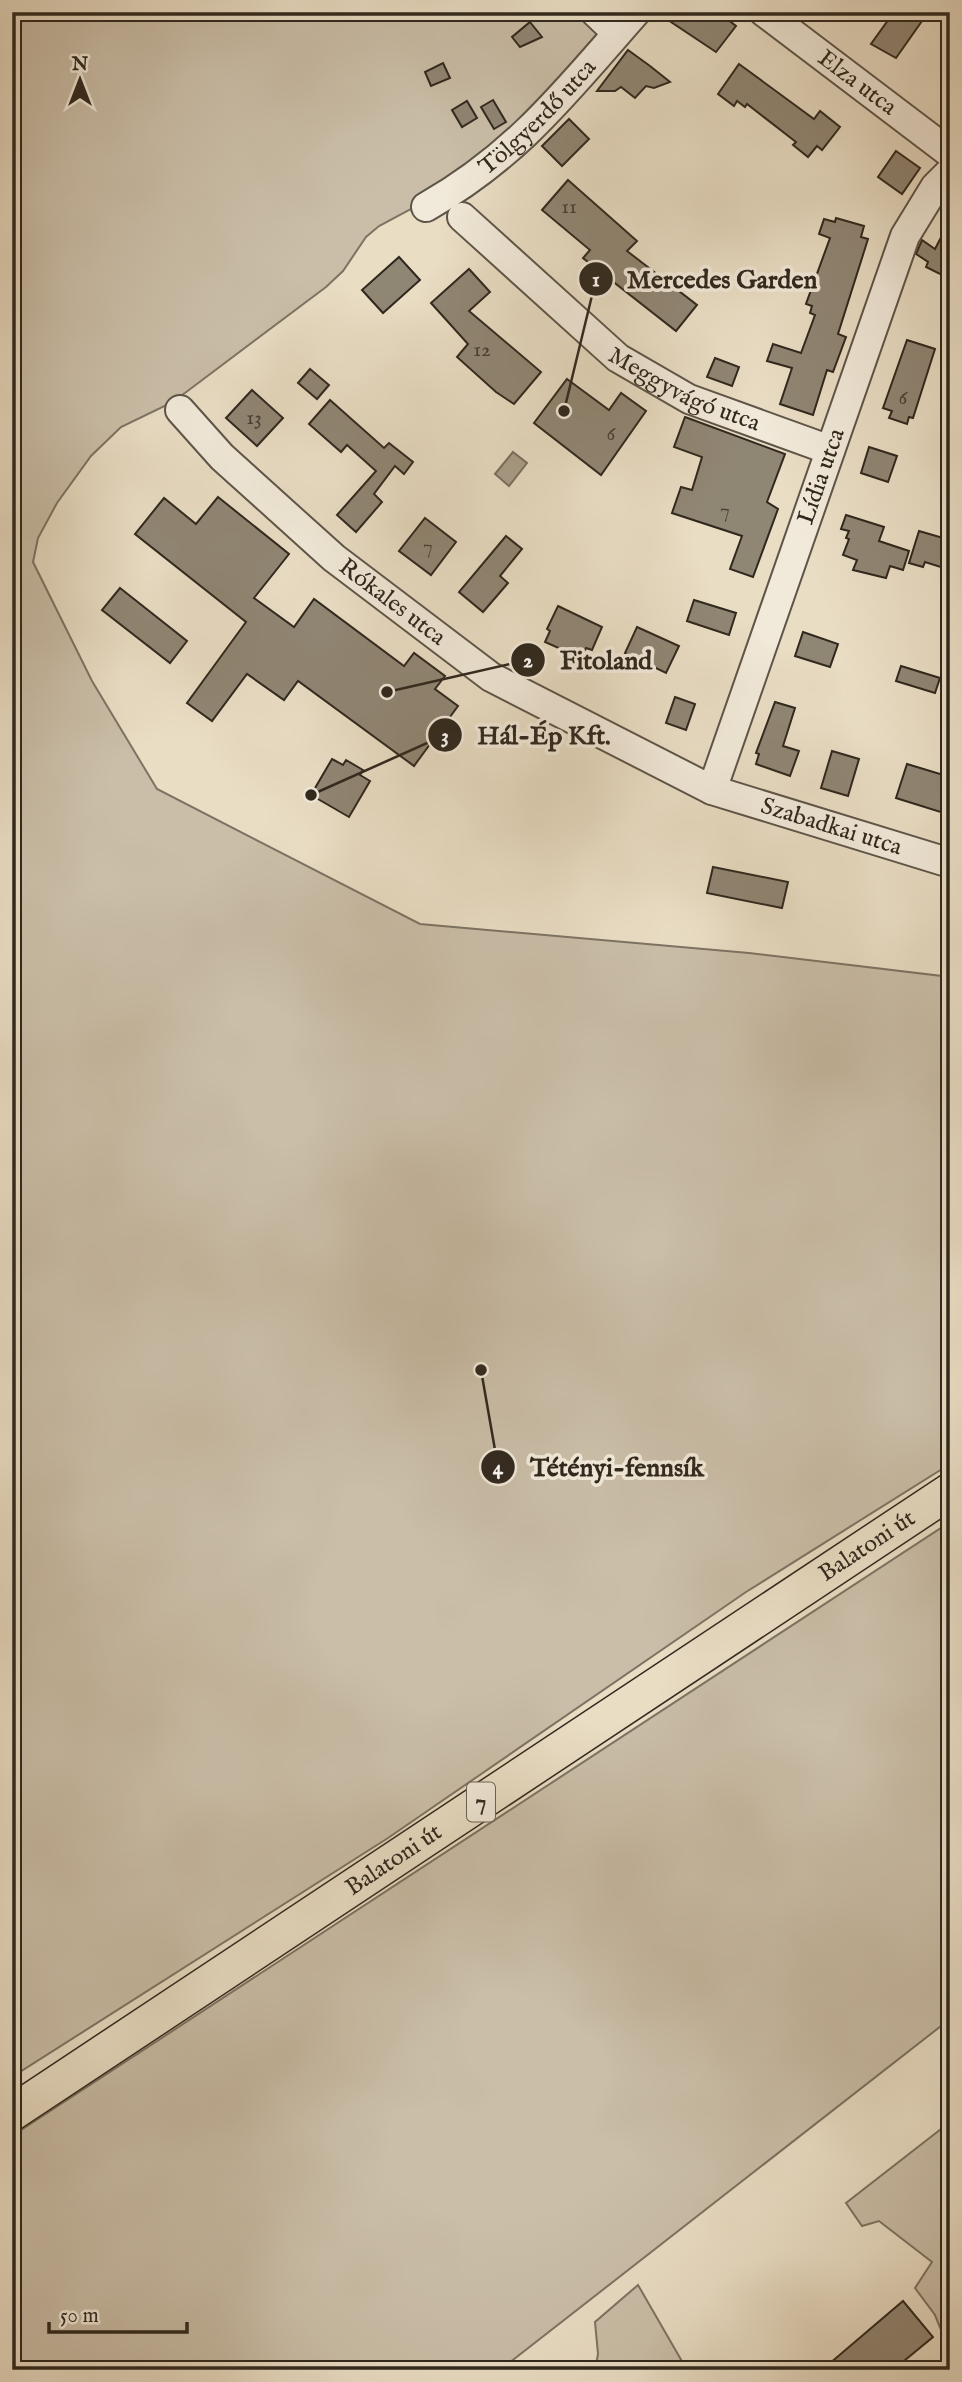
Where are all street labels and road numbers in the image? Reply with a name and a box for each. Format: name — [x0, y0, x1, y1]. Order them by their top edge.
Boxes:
street label: Elza utca — [811, 43, 903, 123]
street label: Tölgyerdő utca — [472, 52, 604, 182]
street label: Meggyvágó utca — [602, 340, 765, 439]
street label: Lídia utca — [790, 424, 852, 529]
street label: Rókales utca — [332, 552, 453, 653]
street label: Szabadkai utca — [757, 790, 906, 863]
street label: Balatoni út — [813, 1503, 921, 1589]
road number: 7 — [467, 1783, 495, 1822]
street label: Balatoni út — [340, 1817, 448, 1903]

